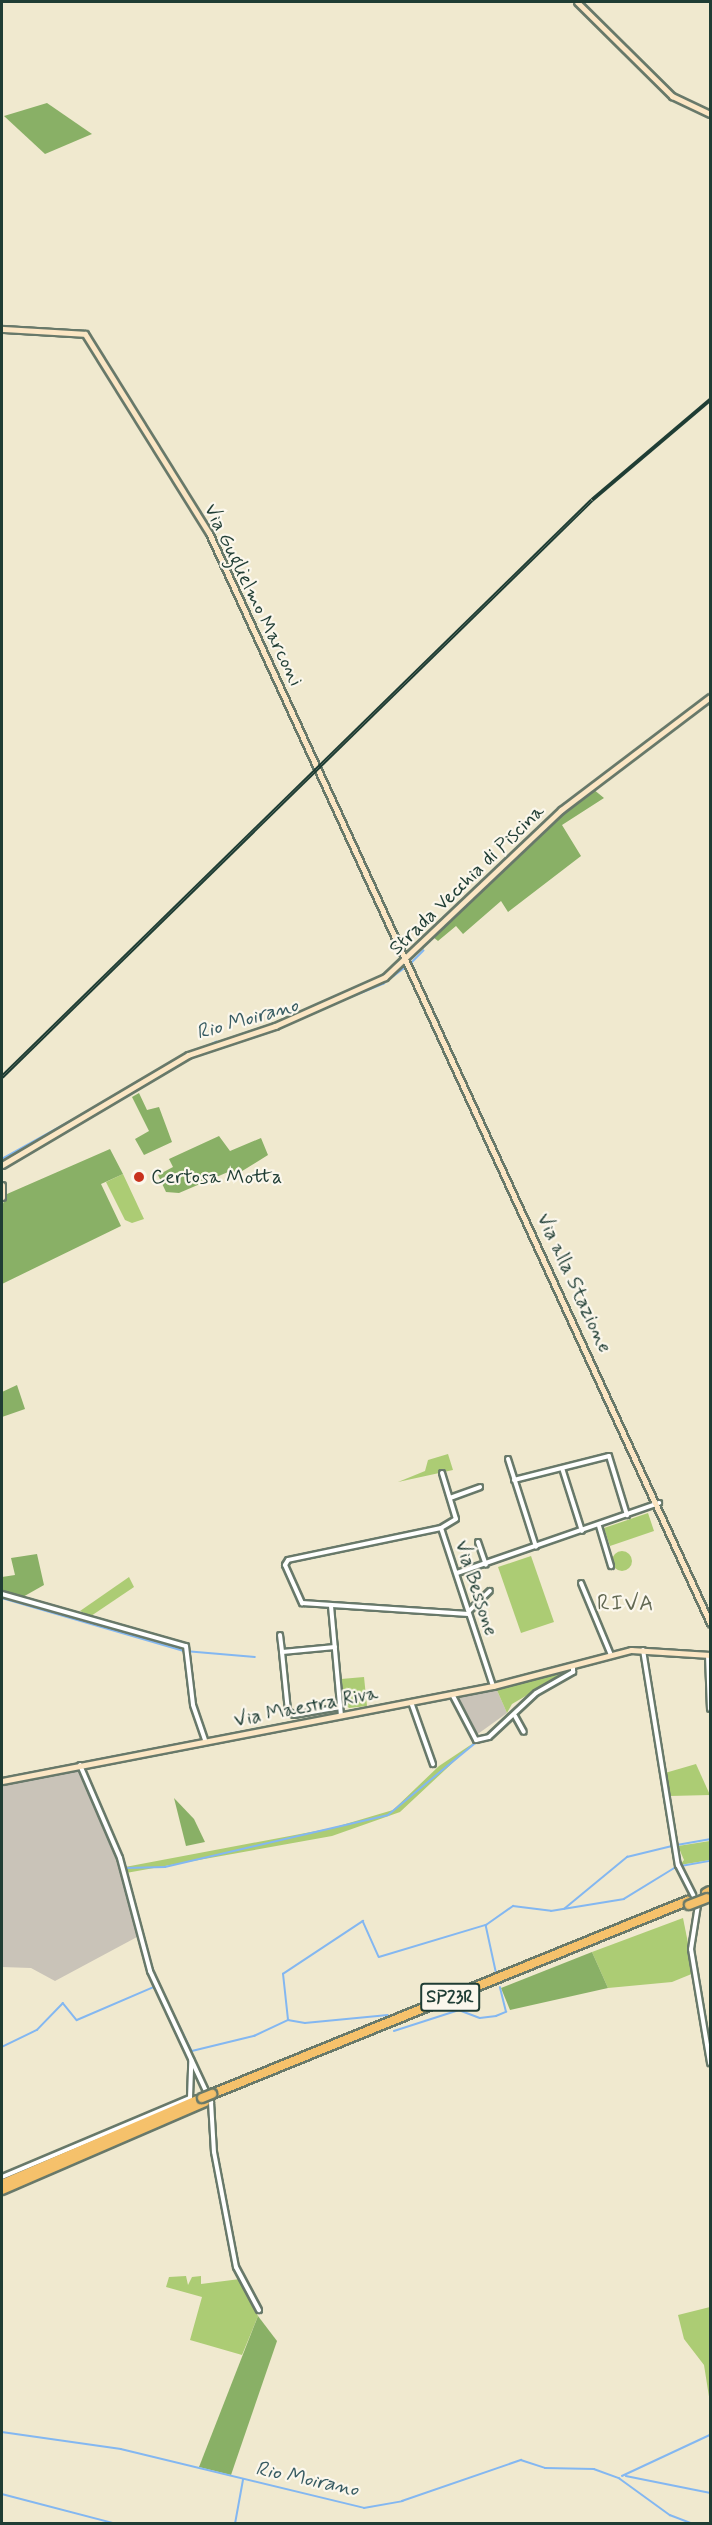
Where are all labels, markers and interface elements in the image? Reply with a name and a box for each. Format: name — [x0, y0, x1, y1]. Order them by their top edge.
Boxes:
street label: Via Guglielmo Marconi — [201, 504, 305, 686]
street label: Strada Vecchia di Piscina — [384, 799, 550, 961]
water label: Rio Moirano — [191, 992, 303, 1046]
place label: Certosa Motta — [151, 1165, 281, 1189]
marker: Certosa Motta — [132, 1170, 146, 1184]
street label: Via alla Stazione — [534, 1215, 614, 1351]
street label: Via Bessone — [449, 1537, 503, 1639]
district label: RIVA — [597, 1592, 655, 1618]
street label: Via Maestra Riva — [233, 1682, 379, 1732]
road number: SP23R — [420, 1982, 480, 2012]
water label: Rio Moirano — [251, 2455, 363, 2503]

